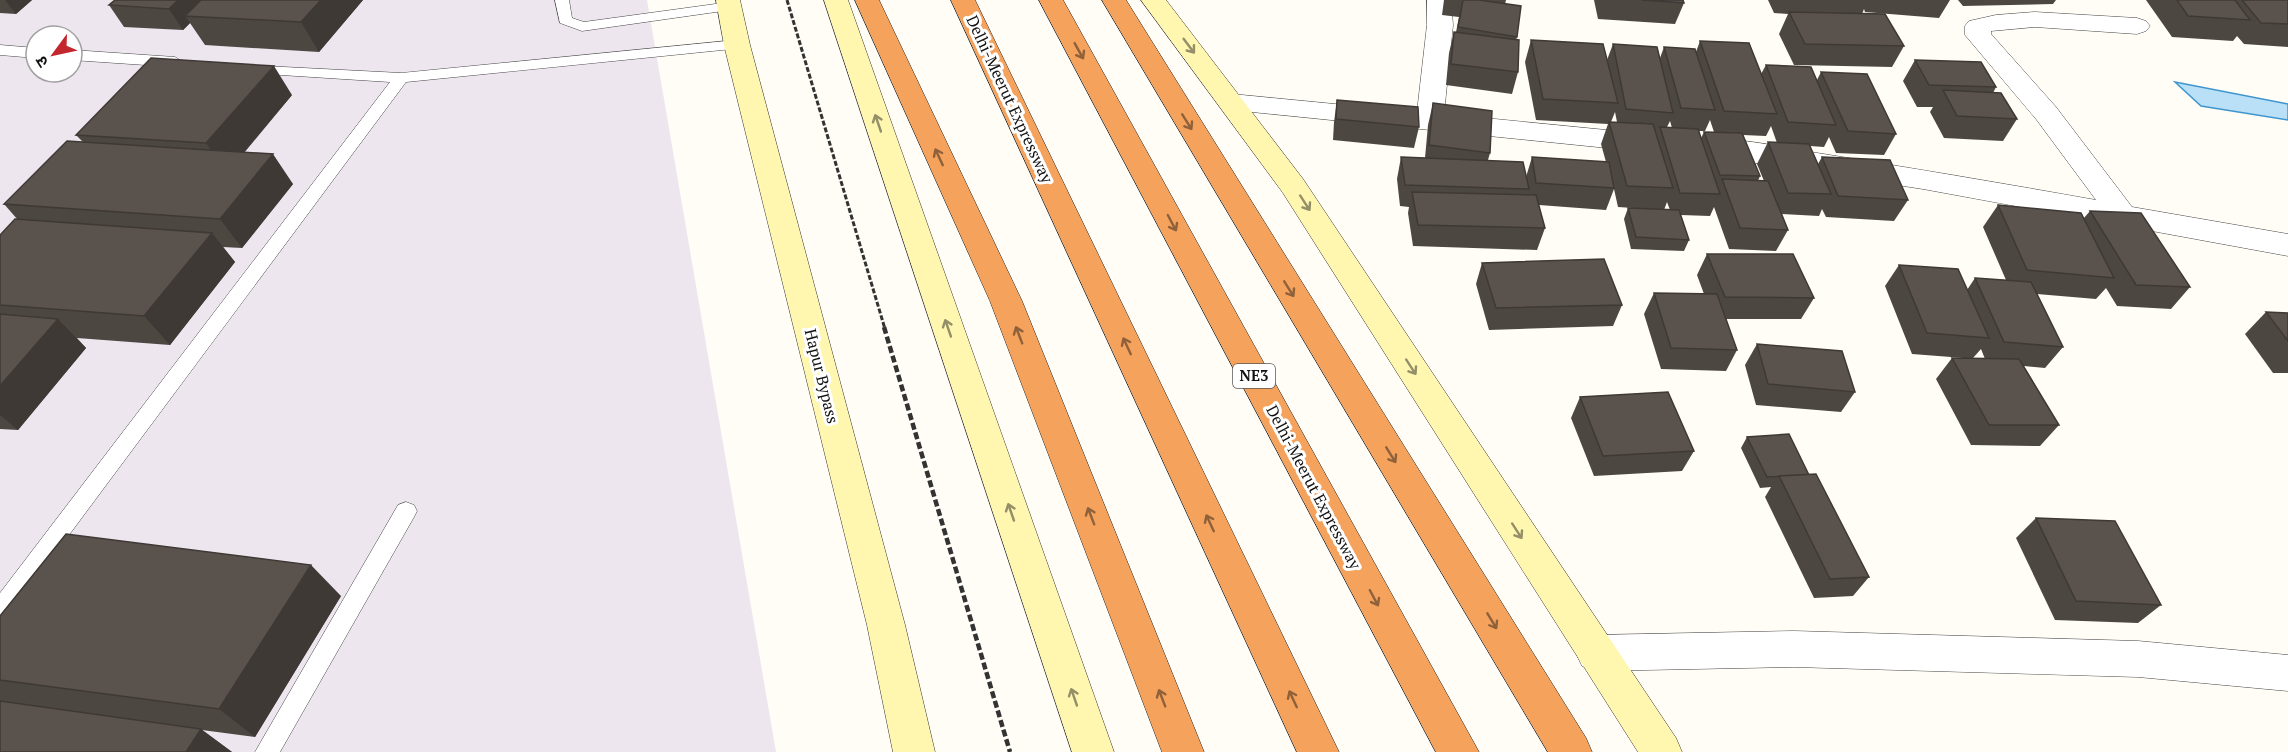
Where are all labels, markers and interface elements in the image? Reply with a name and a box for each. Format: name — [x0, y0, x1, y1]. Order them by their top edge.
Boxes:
street label: Delhi-Meerut Expressway — [961, 11, 1059, 187]
north arrow — [24, 24, 84, 84]
one-way arrow — [1183, 38, 1196, 54]
one-way arrow — [1074, 42, 1085, 60]
text: उ — [29, 52, 53, 72]
one-way arrow — [871, 114, 882, 133]
one-way arrow — [1180, 114, 1193, 131]
one-way arrow — [933, 148, 945, 166]
one-way arrow — [1298, 195, 1311, 212]
one-way arrow — [1166, 214, 1178, 231]
one-way arrow — [1283, 280, 1295, 297]
one-way arrow — [941, 319, 952, 338]
street label: Hapur Bypass — [800, 326, 844, 426]
one-way arrow — [1013, 326, 1024, 344]
one-way arrow — [1120, 338, 1132, 356]
one-way arrow — [1405, 358, 1417, 375]
road number: NE3 — [1233, 364, 1275, 388]
street label: Delhi-Meerut Expressway — [1261, 401, 1367, 574]
one-way arrow — [1385, 446, 1397, 463]
one-way arrow — [1004, 503, 1015, 522]
one-way arrow — [1085, 507, 1096, 526]
one-way arrow — [1203, 514, 1215, 532]
one-way arrow — [1511, 522, 1523, 538]
one-way arrow — [1369, 588, 1380, 606]
one-way arrow — [1487, 612, 1499, 629]
one-way arrow — [1068, 688, 1079, 707]
one-way arrow — [1156, 689, 1167, 707]
one-way arrow — [1287, 691, 1299, 709]

